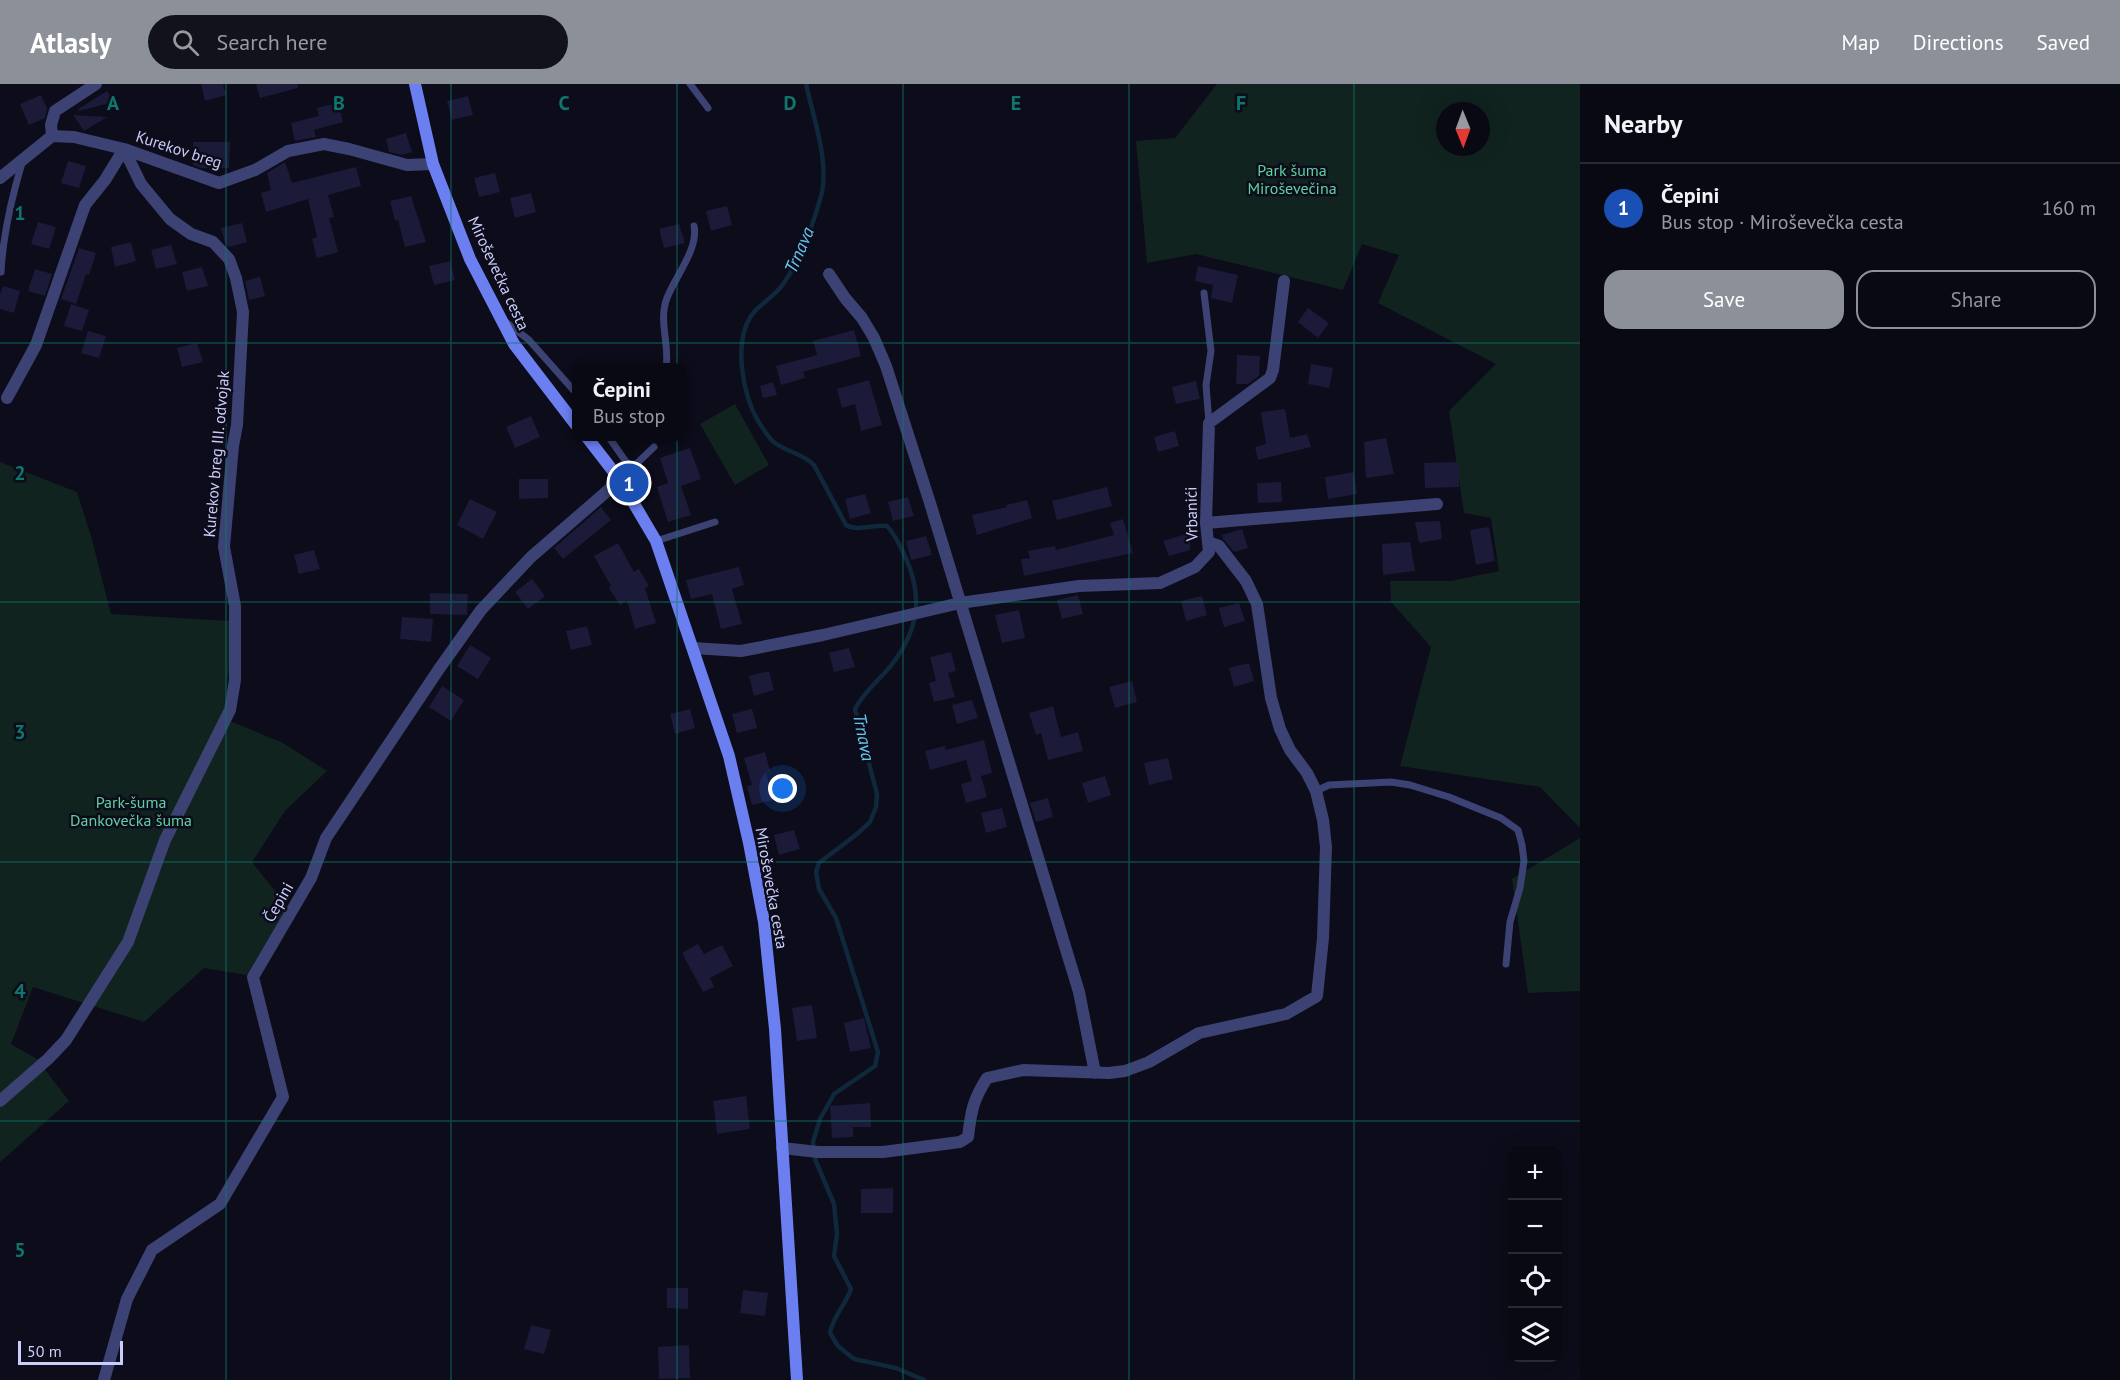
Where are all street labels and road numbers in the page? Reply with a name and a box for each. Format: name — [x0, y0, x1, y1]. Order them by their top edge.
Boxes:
street label: Kurekov breg — [133, 126, 225, 172]
street label: Miroševečka cesta — [464, 213, 534, 333]
street label: Kurekov breg III. odvojak — [199, 369, 233, 538]
street label: Vrbanići — [1181, 486, 1201, 543]
street label: Miroševečka cesta — [751, 826, 793, 950]
street label: Čepini — [259, 879, 297, 925]

